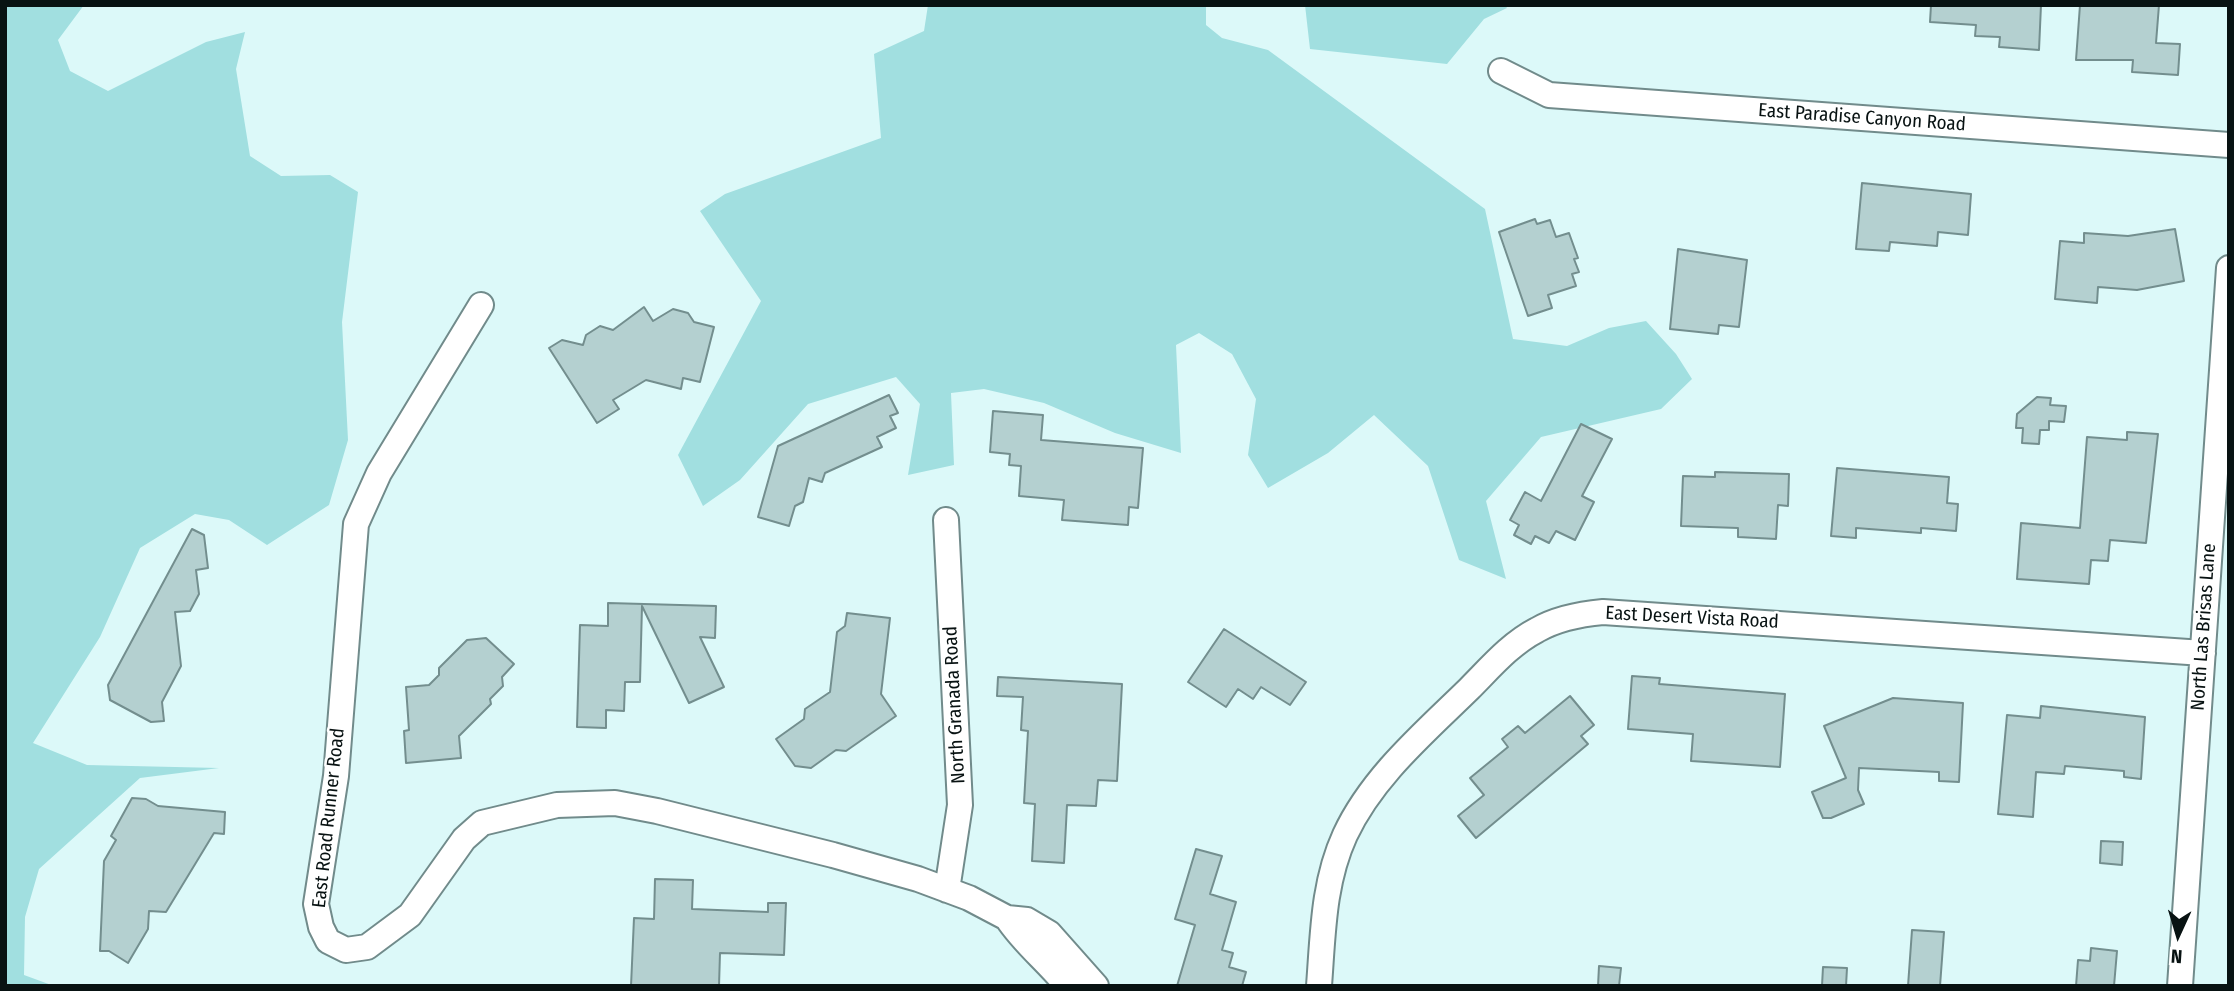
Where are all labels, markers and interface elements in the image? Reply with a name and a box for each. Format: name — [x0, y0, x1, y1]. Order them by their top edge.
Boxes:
street label: East Paradise Canyon Road — [1757, 99, 1967, 137]
street label: North Las Brisas Lane — [2187, 543, 2221, 711]
street label: East Desert Vista Road — [1605, 602, 1779, 634]
street label: North Granada Road — [939, 626, 971, 784]
street label: East Road Runner Road — [308, 727, 350, 909]
north arrow — [2143, 900, 2213, 970]
text: N — [2170, 945, 2183, 968]

